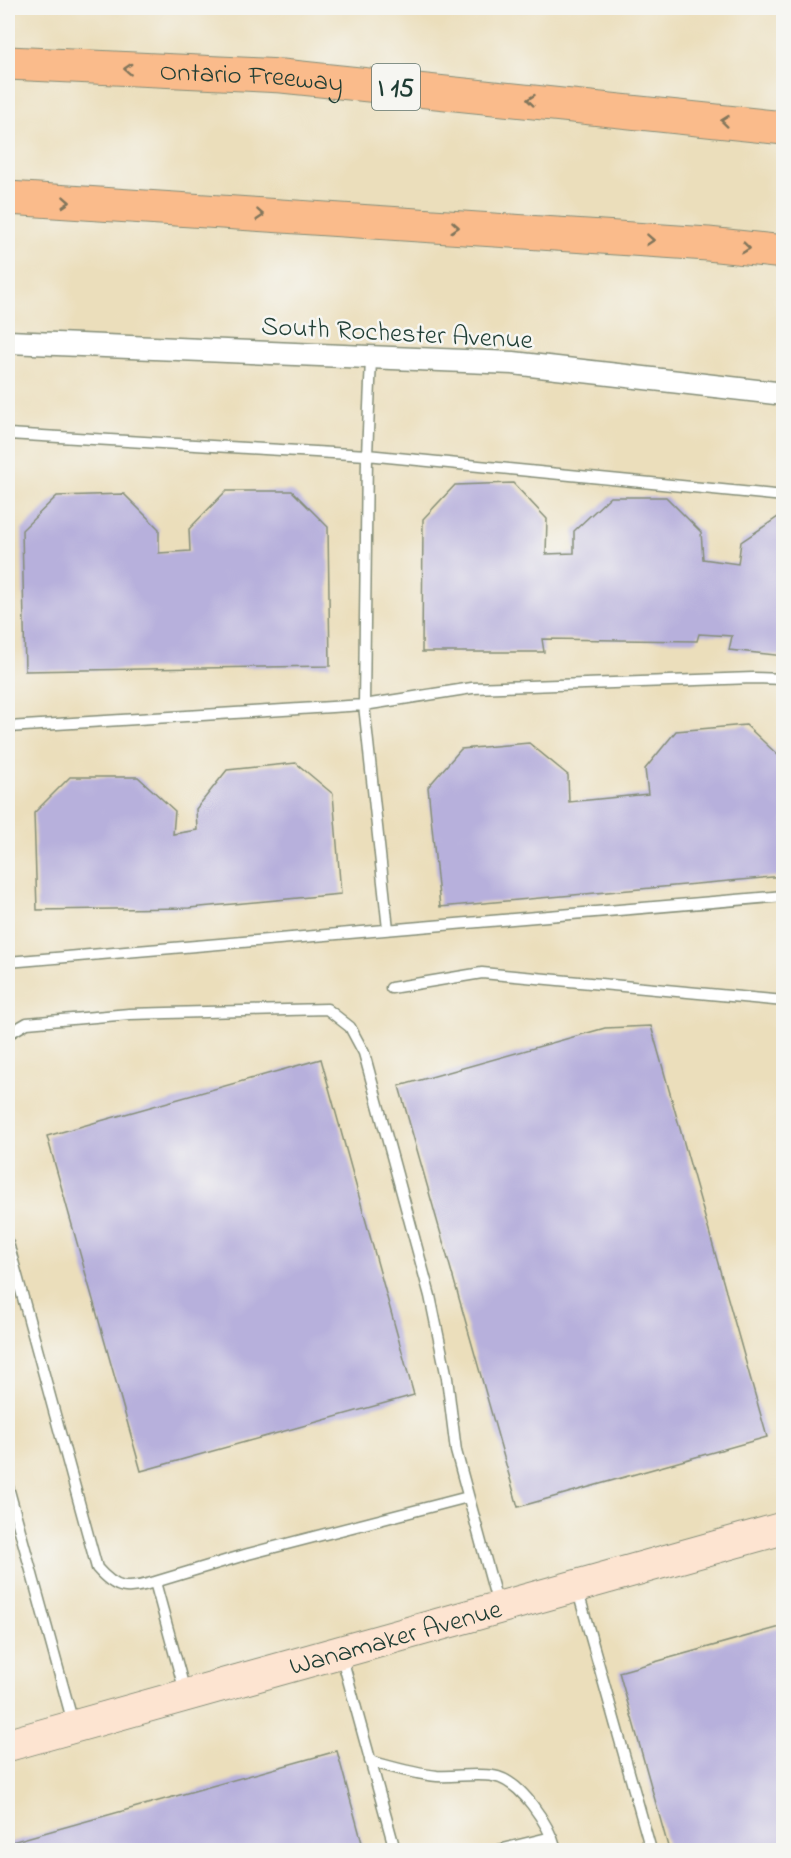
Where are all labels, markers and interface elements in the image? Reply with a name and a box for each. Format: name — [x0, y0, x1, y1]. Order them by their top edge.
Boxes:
street label: Ontario Freeway — [159, 53, 345, 104]
one-way arrow — [123, 62, 132, 75]
road number: I 15 — [372, 64, 420, 110]
one-way arrow — [527, 94, 536, 107]
one-way arrow — [721, 115, 730, 128]
one-way arrow — [61, 195, 70, 208]
one-way arrow — [256, 208, 265, 221]
one-way arrow — [451, 221, 460, 234]
one-way arrow — [645, 233, 654, 246]
one-way arrow — [741, 241, 750, 254]
street label: South Rochester Avenue — [260, 308, 535, 361]
street label: Wanamaker Avenue — [285, 1591, 507, 1687]

